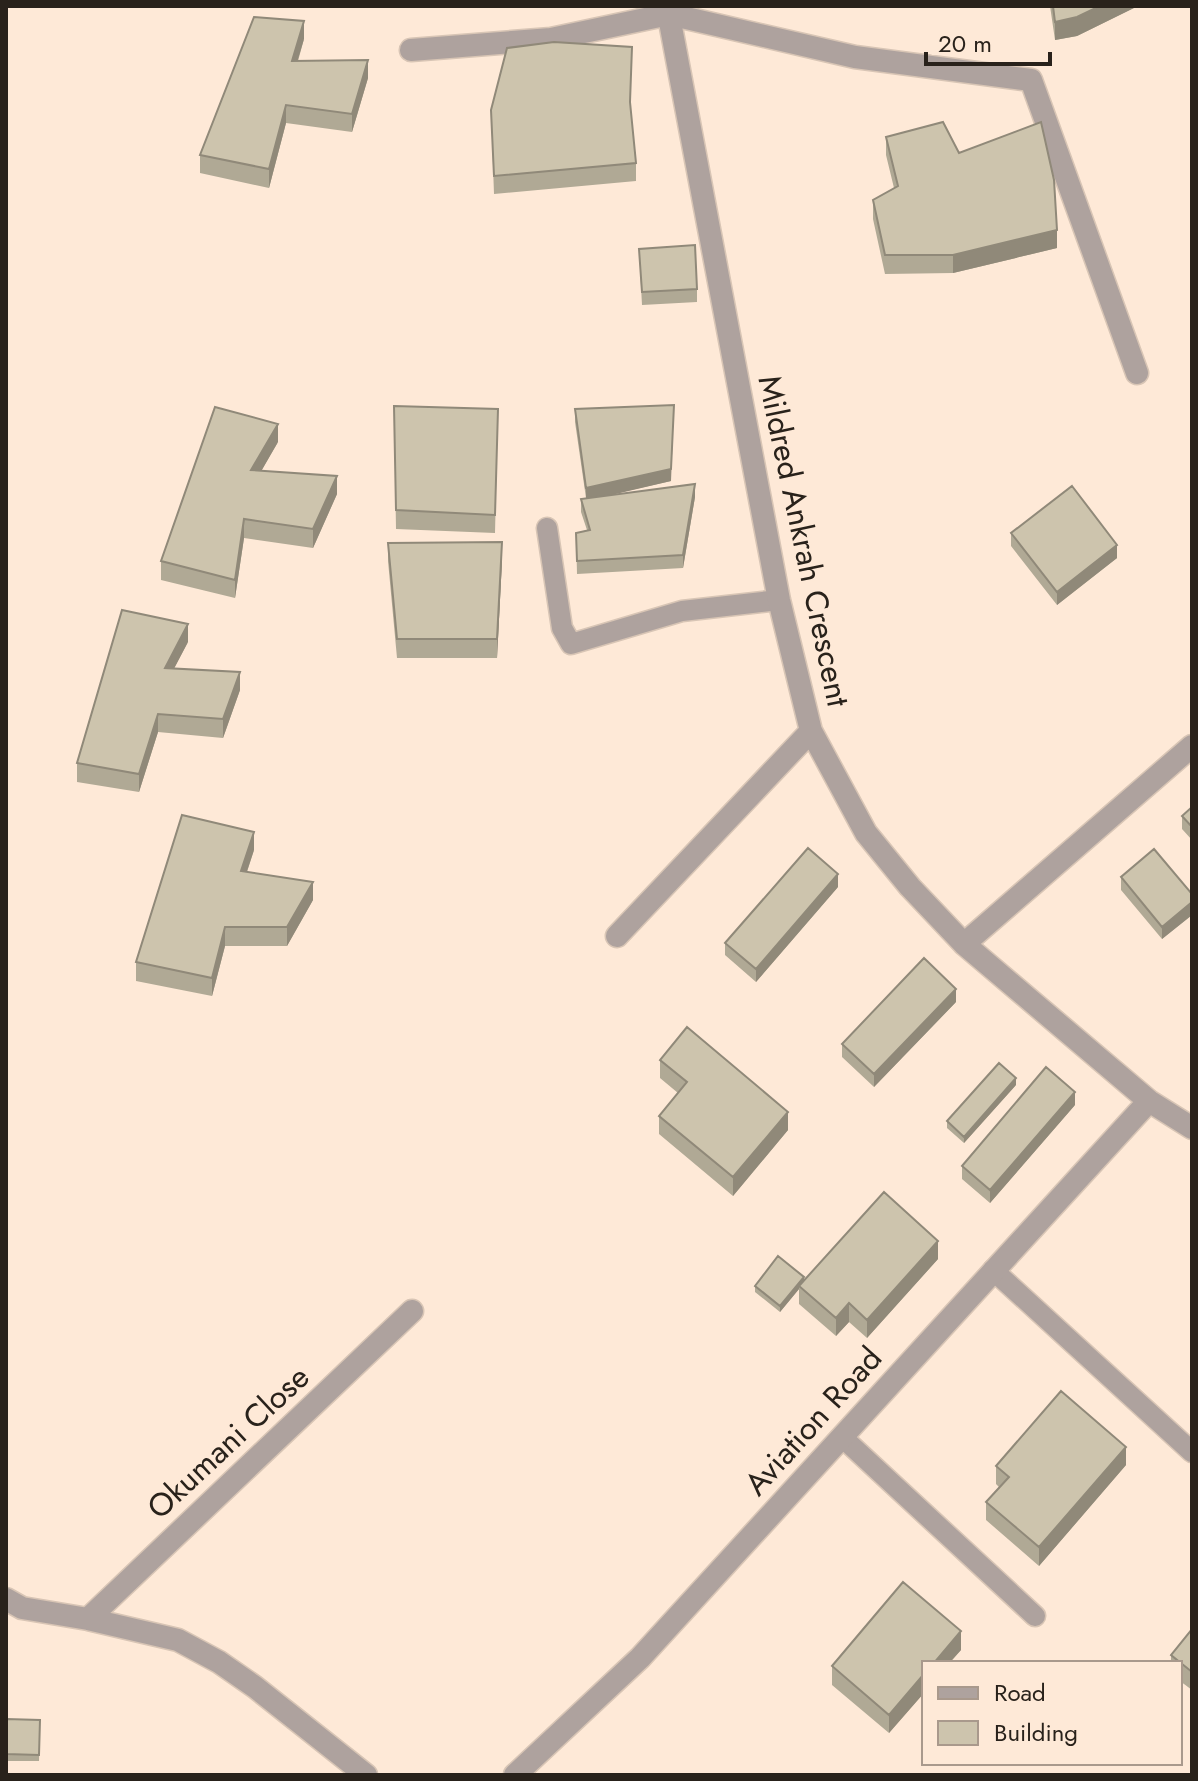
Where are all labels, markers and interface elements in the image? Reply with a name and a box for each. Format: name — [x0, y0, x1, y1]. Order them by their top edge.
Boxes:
scale bar — [926, 16, 1050, 66]
text: 20 m — [938, 26, 992, 61]
street label: Mildred Ankrah Crescent — [746, 371, 862, 711]
street label: Aviation Road — [734, 1336, 892, 1506]
street label: Okumani Close — [137, 1355, 319, 1529]
legend — [922, 1661, 1182, 1765]
text: Road — [994, 1675, 1046, 1710]
text: Building — [994, 1715, 1078, 1750]

